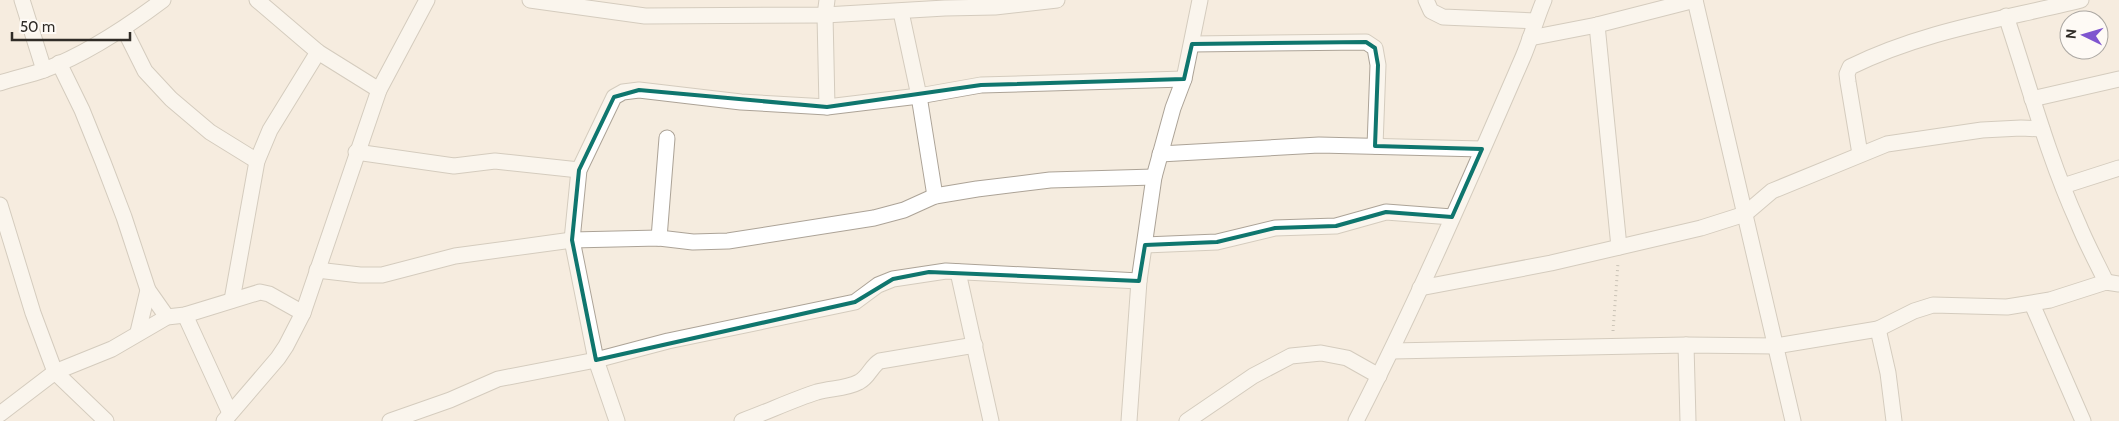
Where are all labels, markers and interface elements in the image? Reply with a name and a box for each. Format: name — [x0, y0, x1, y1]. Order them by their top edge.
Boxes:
scale bar — [12, 10, 130, 42]
north arrow — [2059, 10, 2109, 60]
text: 50 m — [20, 18, 55, 36]
text: N — [2062, 28, 2080, 40]

